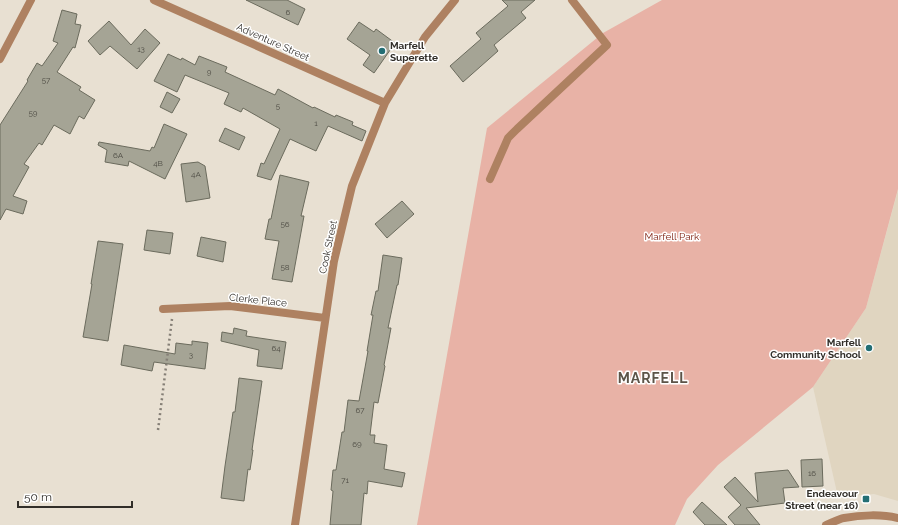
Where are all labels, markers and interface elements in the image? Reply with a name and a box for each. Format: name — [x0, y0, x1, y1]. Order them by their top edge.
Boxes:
house number: 6 — [286, 7, 291, 17]
street label: Adventure Street — [235, 21, 312, 63]
place label: Marfell Superette — [390, 40, 438, 63]
house number: 13 — [137, 44, 145, 54]
marker: Marfell Superette — [377, 46, 387, 56]
house number: 9 — [207, 67, 212, 77]
house number: 57 — [42, 75, 51, 85]
house number: 5 — [276, 101, 281, 111]
house number: 59 — [28, 108, 38, 118]
house number: 1 — [314, 118, 318, 128]
house number: 6A — [113, 150, 124, 160]
house number: 4B — [153, 158, 163, 168]
house number: 4A — [191, 169, 201, 179]
house number: 56 — [280, 219, 290, 229]
street label: Cook Street — [317, 219, 339, 275]
park label: Marfell Park — [645, 231, 700, 242]
house number: 58 — [280, 262, 290, 272]
street label: Clerke Place — [229, 291, 288, 309]
place label: Marfell Community School — [770, 337, 862, 360]
house number: 64 — [271, 343, 281, 353]
marker: Marfell Community School — [864, 343, 874, 353]
house number: 3 — [189, 350, 193, 360]
district label: MARFELL — [618, 370, 688, 386]
house number: 67 — [355, 405, 365, 415]
house number: 69 — [352, 439, 362, 449]
house number: 16 — [808, 468, 816, 478]
house number: 71 — [341, 475, 349, 485]
scale bar — [18, 483, 132, 509]
place label: Endeavour Street (near 16) — [785, 488, 858, 511]
text: 50 m — [24, 490, 52, 504]
marker: Endeavour Street (near 16) — [861, 494, 871, 504]

